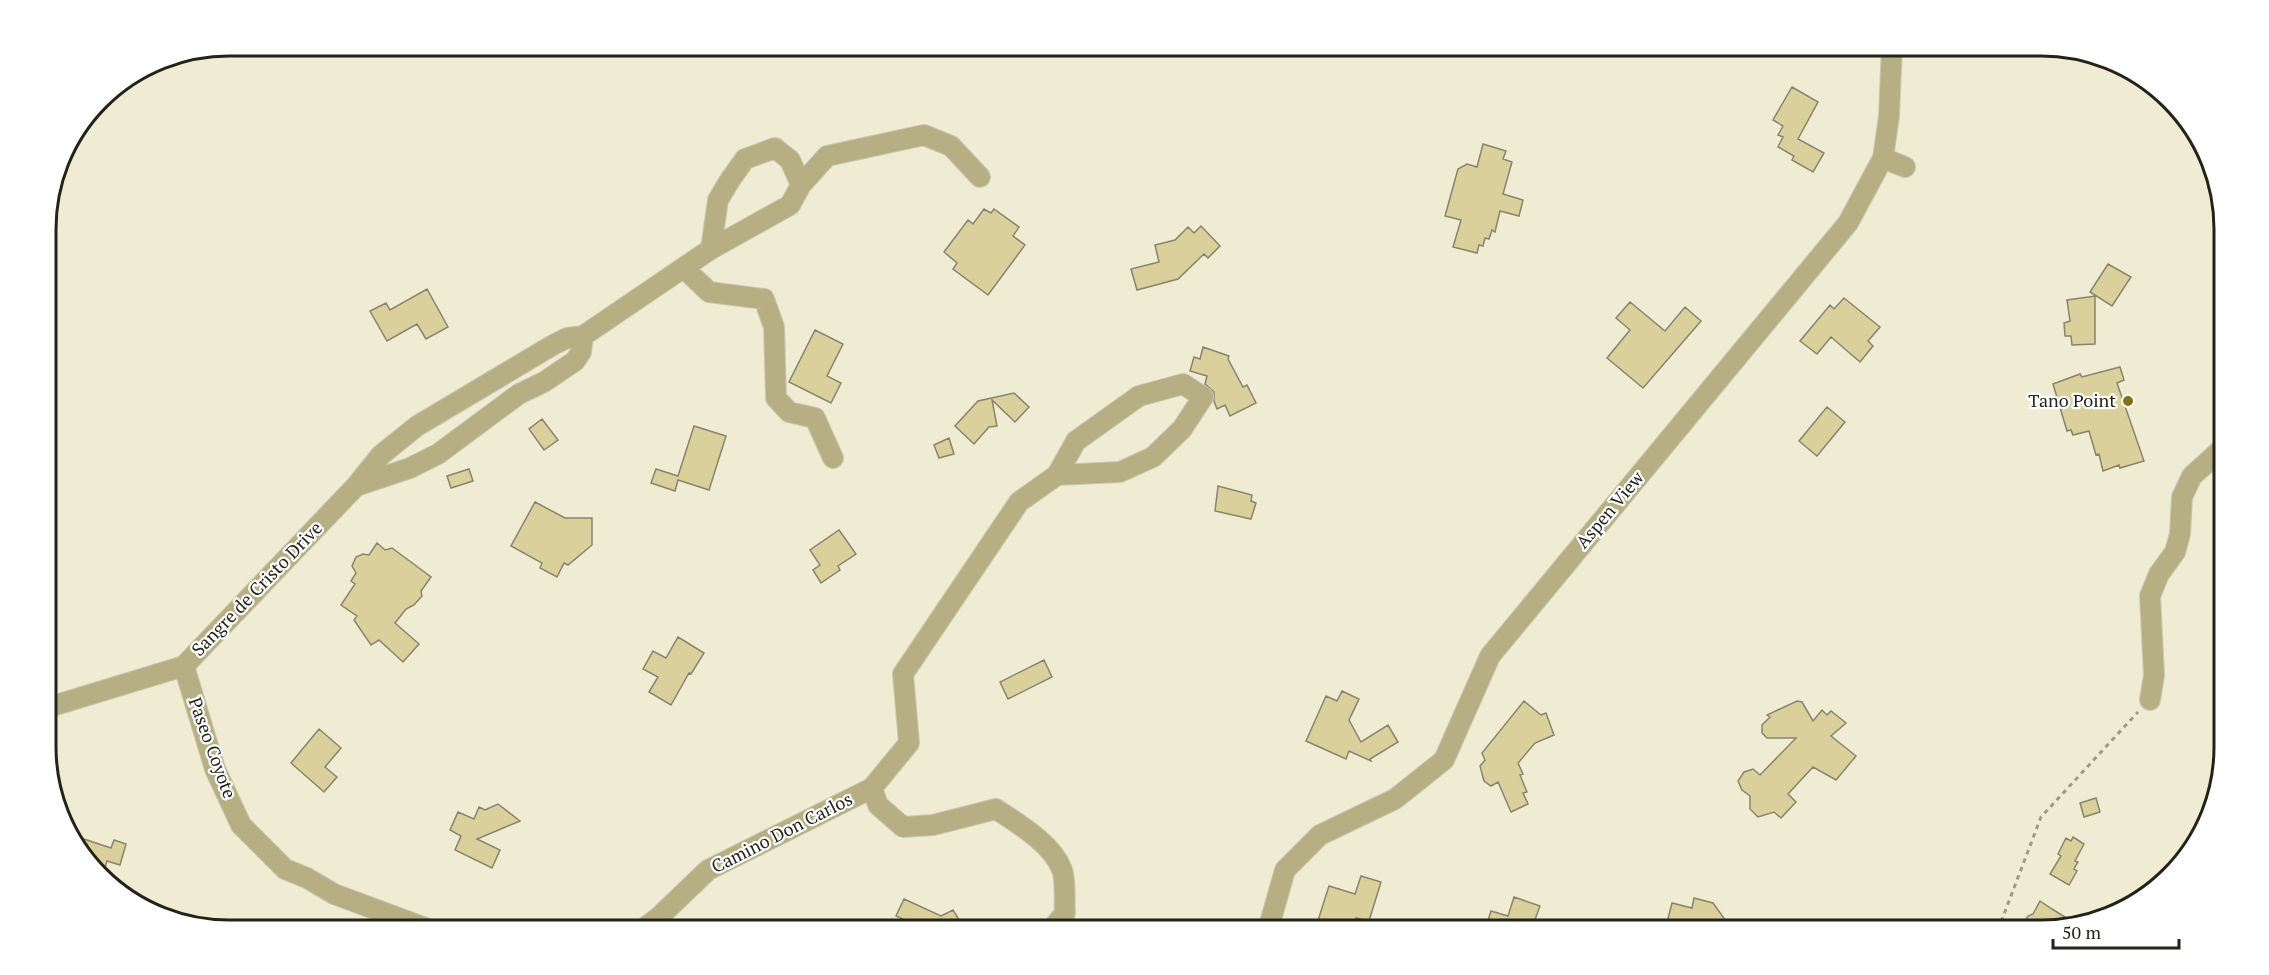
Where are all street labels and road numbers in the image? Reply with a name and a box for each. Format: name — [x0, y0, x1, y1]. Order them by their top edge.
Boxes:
street label: Aspen View — [1570, 465, 1649, 553]
street label: Sangre de Cristo Drive — [186, 516, 327, 661]
street label: Paseo Coyote — [184, 694, 242, 802]
street label: Camino Don Carlos — [707, 786, 856, 878]

